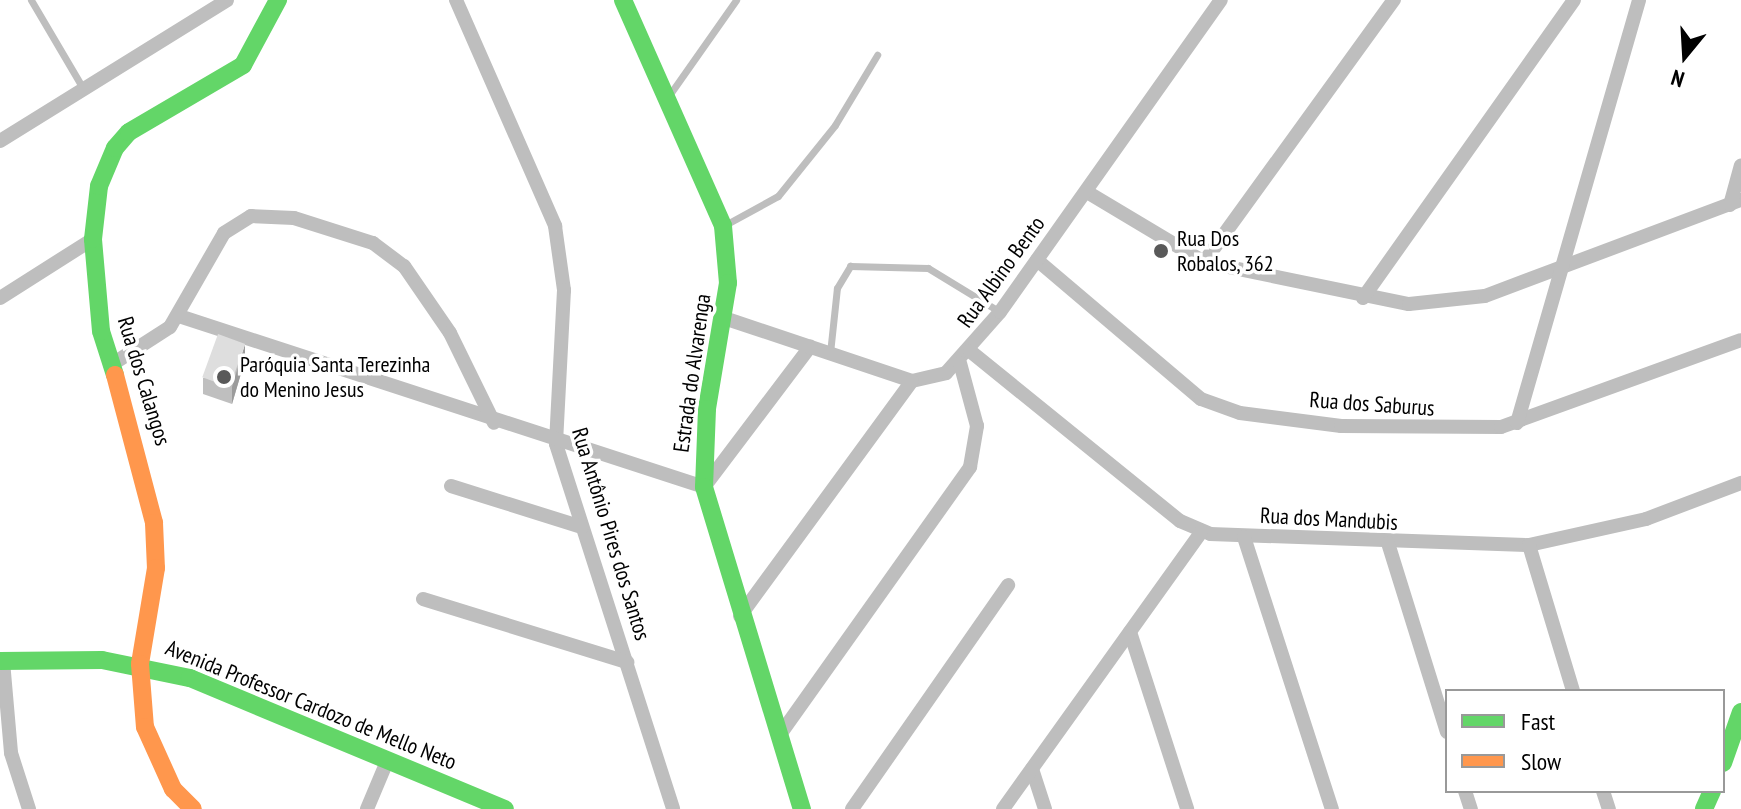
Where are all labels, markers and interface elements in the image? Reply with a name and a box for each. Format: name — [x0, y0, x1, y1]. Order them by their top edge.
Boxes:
north arrow — [1645, 16, 1725, 96]
text: N — [1668, 64, 1688, 94]
street label: Rua Albino Bento — [952, 211, 1050, 333]
place label: Rua Dos Robalos, 362 — [1177, 225, 1275, 276]
marker: Rua Dos Robalos, 362 — [1152, 242, 1170, 260]
street label: Estrada do Alvarenga — [668, 292, 716, 454]
street label: Rua dos Calangos — [112, 313, 176, 449]
place label: Paróquia Santa Terezinha do Menino Jesus — [240, 351, 431, 402]
marker: Paróquia Santa Terezinha do Menino Jesus — [215, 368, 233, 386]
street label: Rua dos Saburus — [1309, 386, 1435, 422]
street label: Rua Antônio Pires dos Santos — [566, 424, 656, 644]
street label: Rua dos Mandubis — [1259, 502, 1399, 536]
street label: Avenida Professor Cardozo de Mello Neto — [162, 634, 460, 776]
legend — [1445, 689, 1725, 793]
text: Fast — [1521, 706, 1555, 737]
text: Slow — [1521, 746, 1561, 777]

